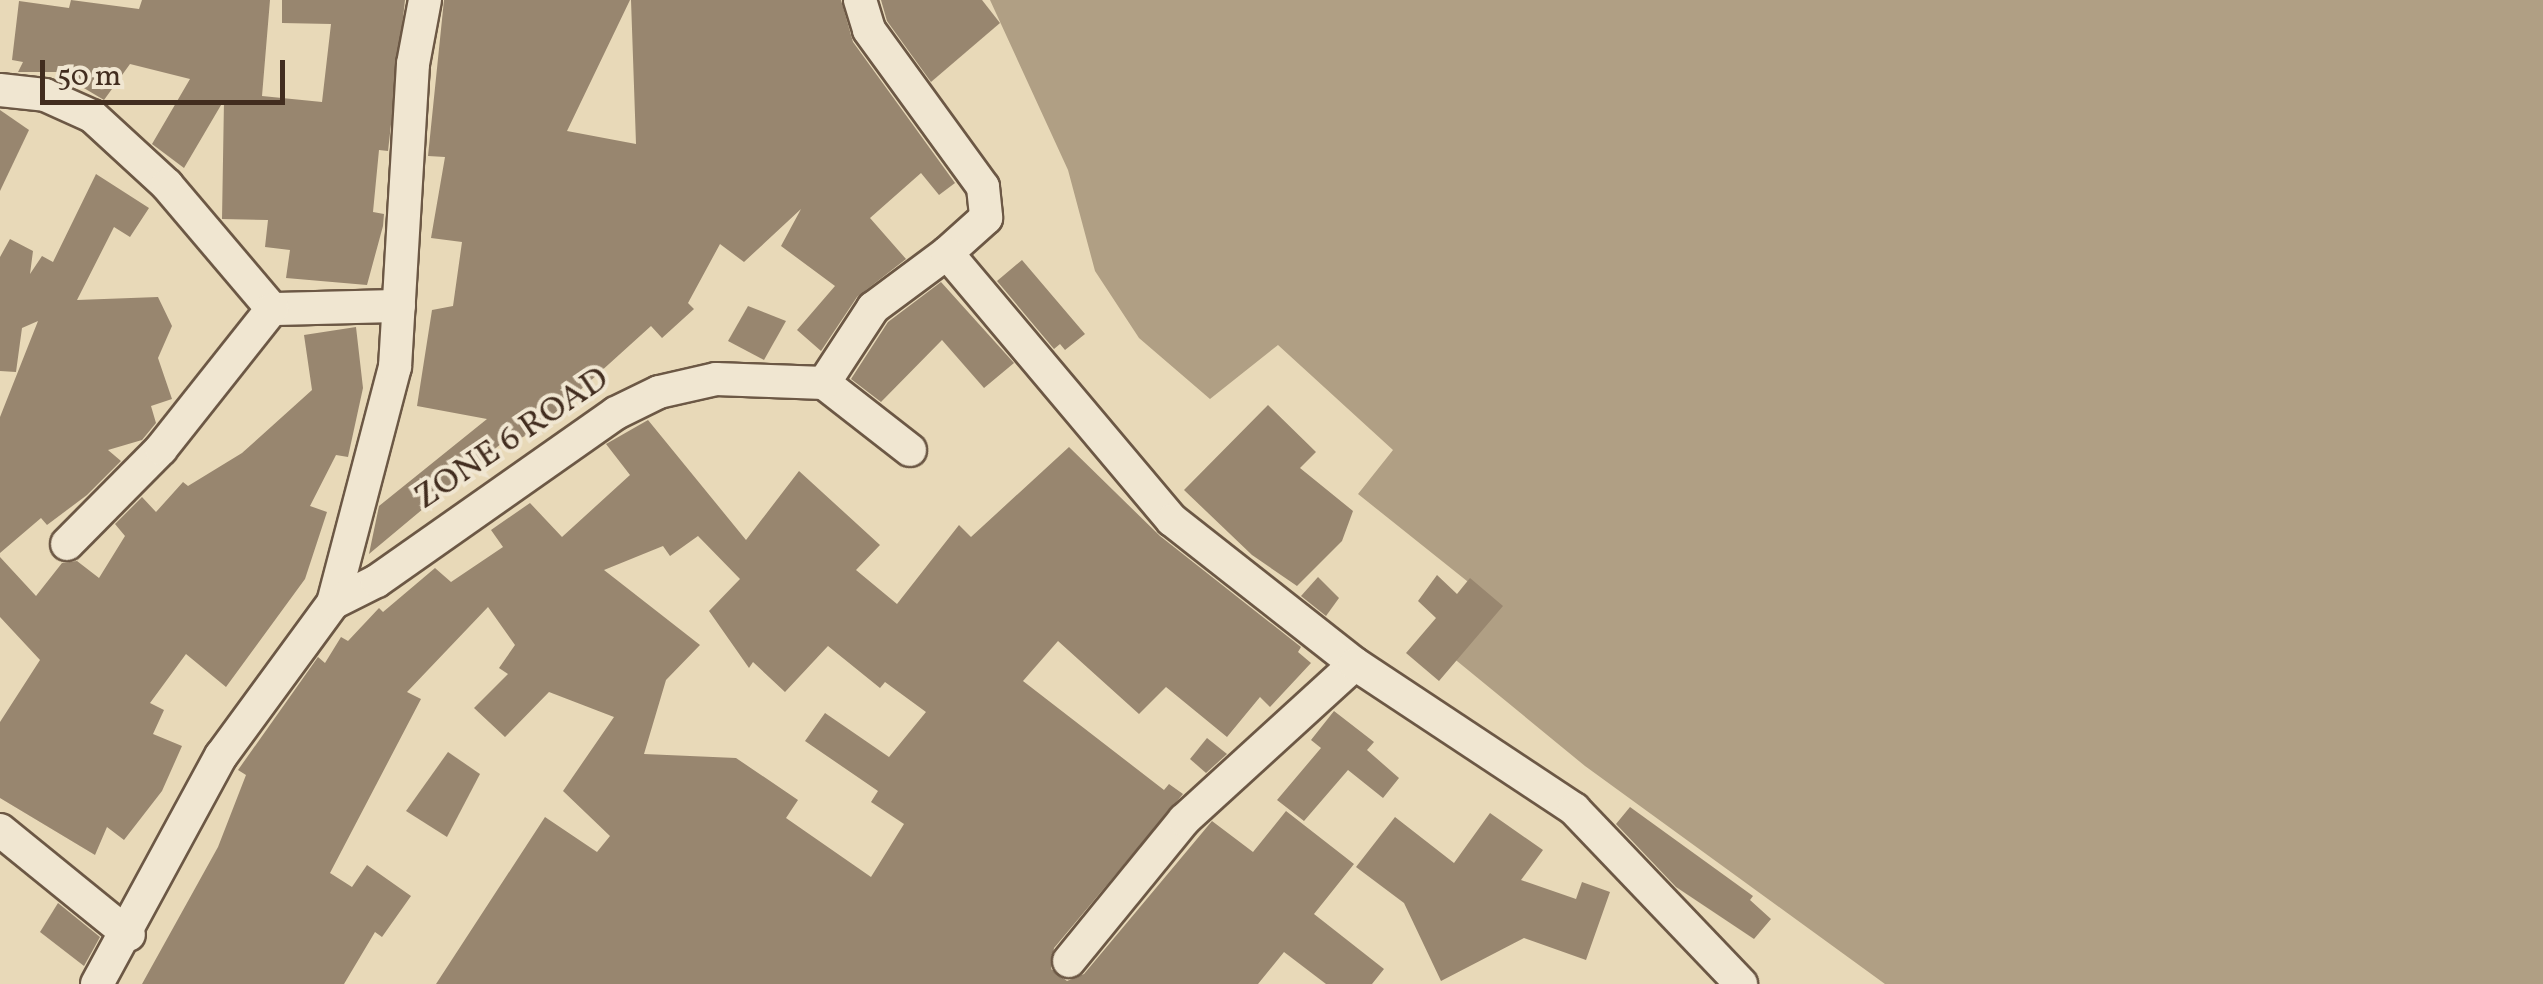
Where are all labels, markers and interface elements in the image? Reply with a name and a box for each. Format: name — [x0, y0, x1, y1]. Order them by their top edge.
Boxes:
scale bar — [45, 40, 290, 102]
text: 50 m — [57, 56, 121, 98]
street label: ZONE 6 ROAD — [407, 359, 617, 519]

